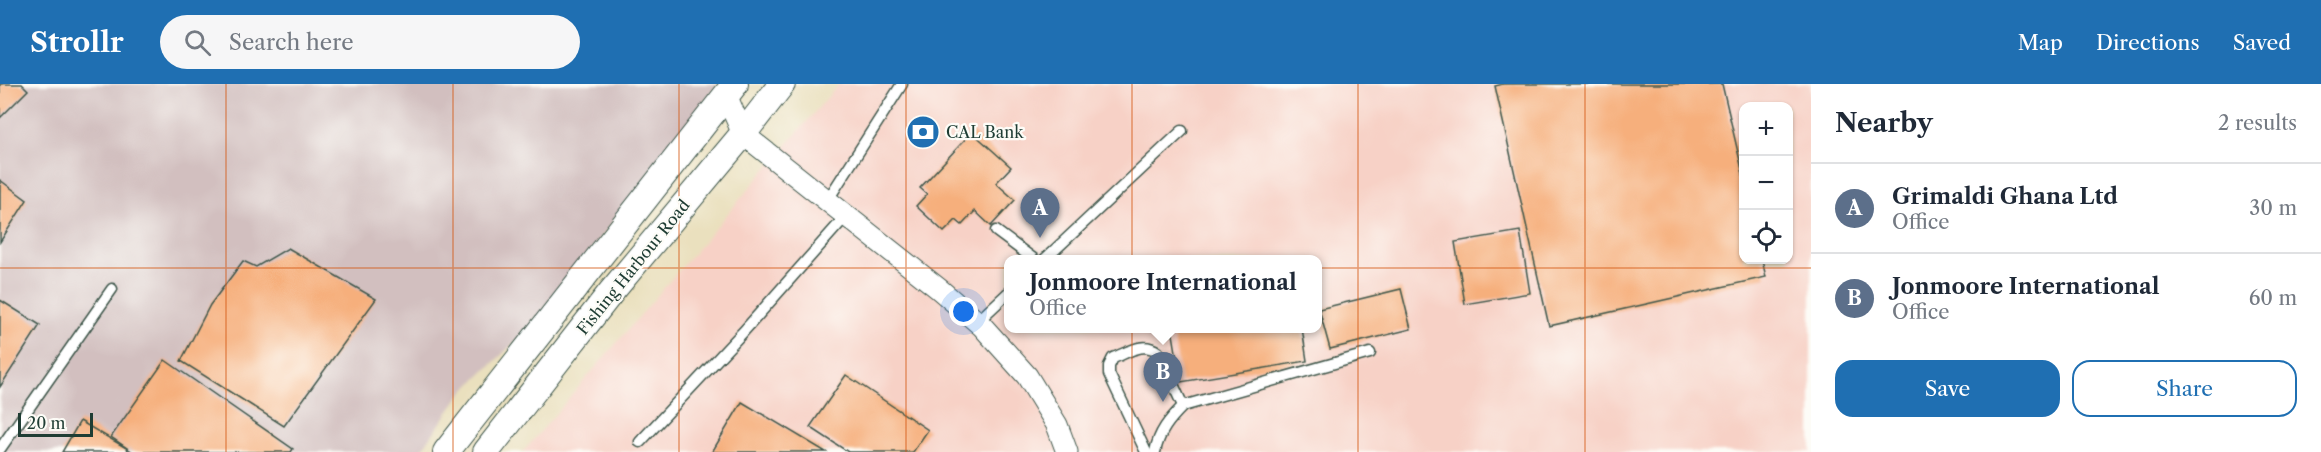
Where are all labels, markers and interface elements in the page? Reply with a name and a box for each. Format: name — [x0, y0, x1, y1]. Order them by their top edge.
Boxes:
search box — [160, 15, 580, 69]
text: Strollr — [30, 25, 124, 59]
icon: search — [181, 26, 214, 59]
text: Search here — [229, 29, 353, 56]
text: Map — [2018, 30, 2063, 55]
text: Directions — [2096, 30, 2200, 55]
text: Saved — [2233, 30, 2291, 55]
map controls — [1739, 102, 1793, 264]
button: + — [1739, 102, 1793, 156]
text: Nearby — [1835, 107, 1933, 139]
text: 2 results — [2218, 111, 2297, 135]
bank icon: CAL Bank — [905, 114, 941, 150]
place label: CAL Bank — [946, 122, 1024, 142]
button: − — [1739, 156, 1793, 210]
text: Grimaldi Ghana Ltd — [1892, 183, 2118, 210]
pin: A — [1020, 188, 1060, 238]
street label: Fishing Harbour Road — [572, 195, 694, 339]
text: A — [1847, 196, 1862, 220]
text: 30 m — [2249, 196, 2297, 220]
button: locate — [1739, 210, 1793, 264]
text: Office — [1892, 210, 1950, 234]
popup — [1004, 255, 1322, 333]
text: Jonmoore International — [1029, 269, 1297, 296]
text: Jonmoore International — [1892, 273, 2160, 300]
text: B — [1847, 286, 1862, 310]
text: 60 m — [2249, 286, 2297, 310]
text: Office — [1029, 296, 1087, 320]
your location — [949, 297, 978, 326]
text: Office — [1892, 300, 1950, 324]
pin: B — [1144, 352, 1182, 402]
button: Save — [1835, 360, 2060, 417]
button: Share — [2072, 360, 2297, 417]
scale bar — [18, 410, 93, 438]
text: 20 m — [27, 413, 66, 433]

